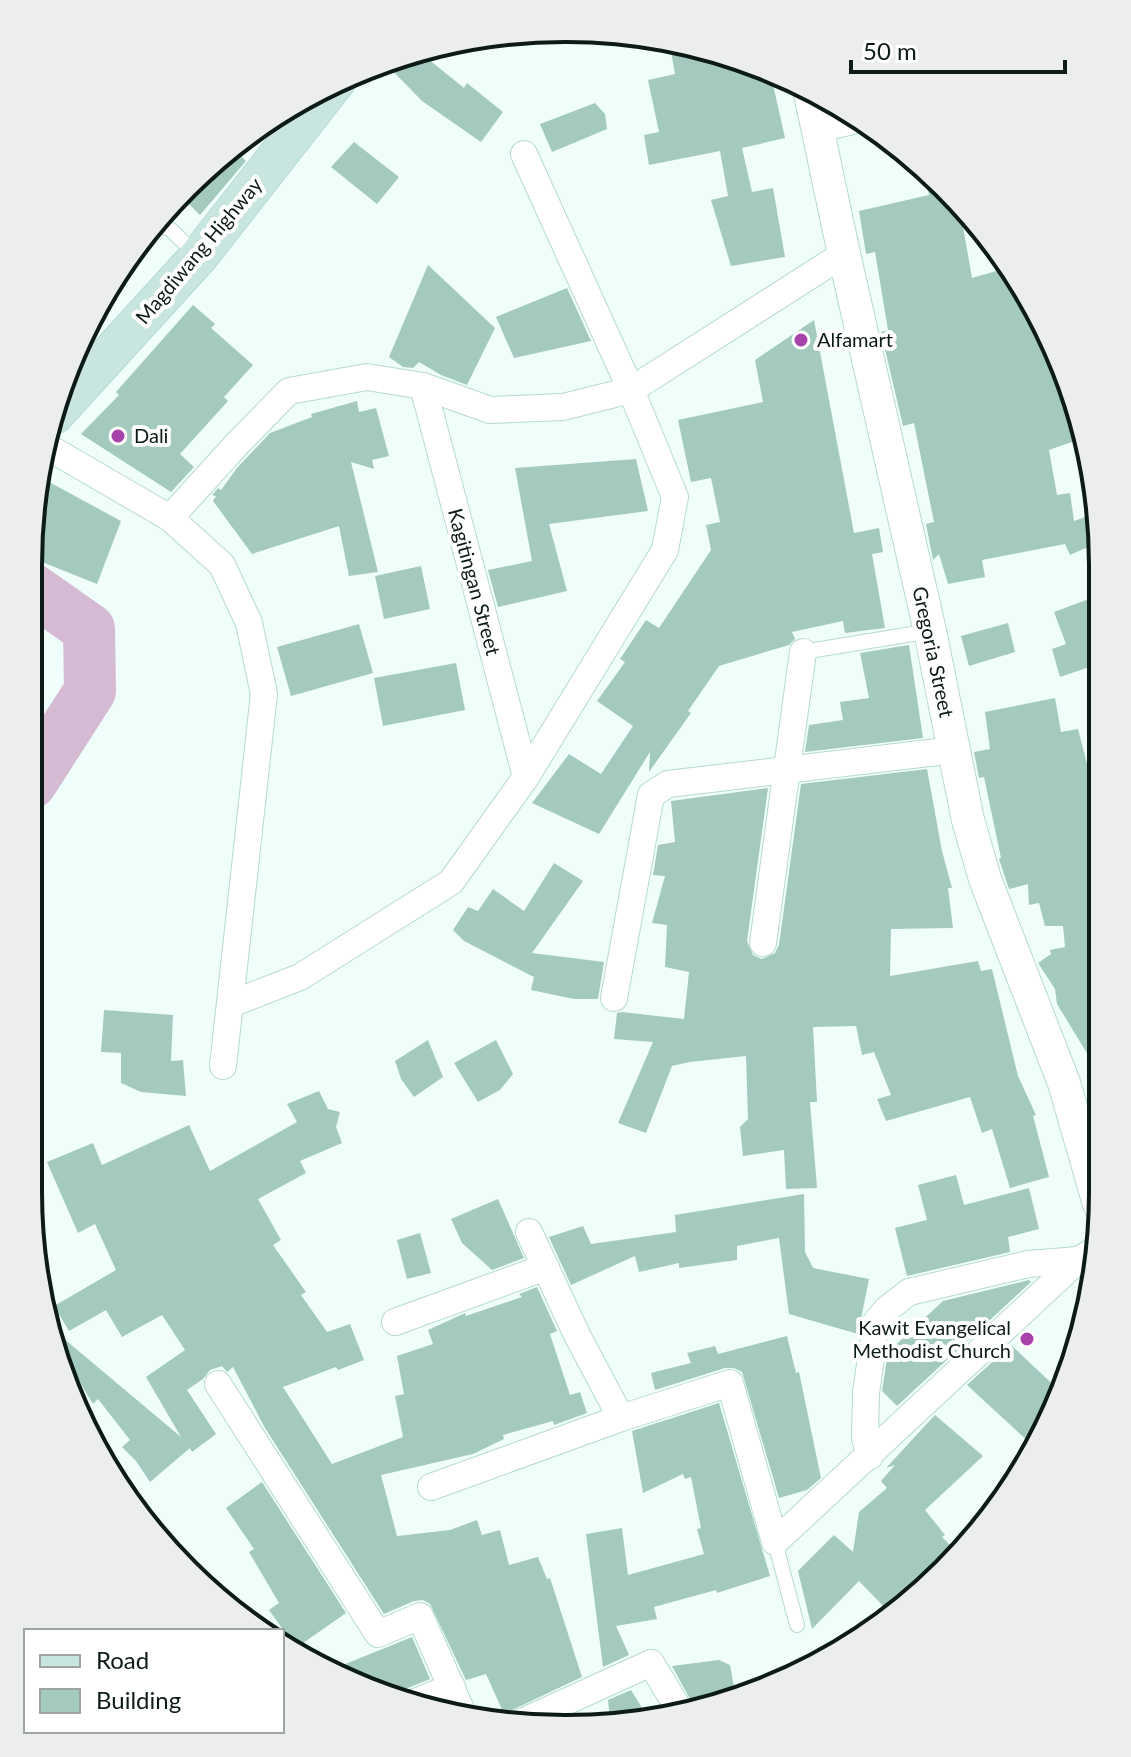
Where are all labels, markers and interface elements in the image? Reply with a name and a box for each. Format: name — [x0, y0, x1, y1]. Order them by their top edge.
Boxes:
scale bar — [851, 24, 1065, 74]
text: 50 m — [863, 36, 917, 65]
street label: Magdiwang Highway — [130, 172, 267, 328]
place label: Alfamart — [817, 327, 893, 351]
marker: Alfamart — [792, 331, 810, 349]
place label: Dali — [134, 423, 168, 447]
marker: Dali — [109, 427, 127, 445]
street label: Kagitingan Street — [444, 506, 506, 658]
street label: Gregoria Street — [908, 584, 960, 719]
place label: Kawit Evangelical Methodist Church — [852, 1315, 1011, 1362]
marker: Kawit Evangelical Methodist Church — [1018, 1330, 1036, 1348]
legend — [24, 1629, 284, 1733]
text: Road — [96, 1645, 149, 1674]
text: Building — [96, 1685, 181, 1714]

